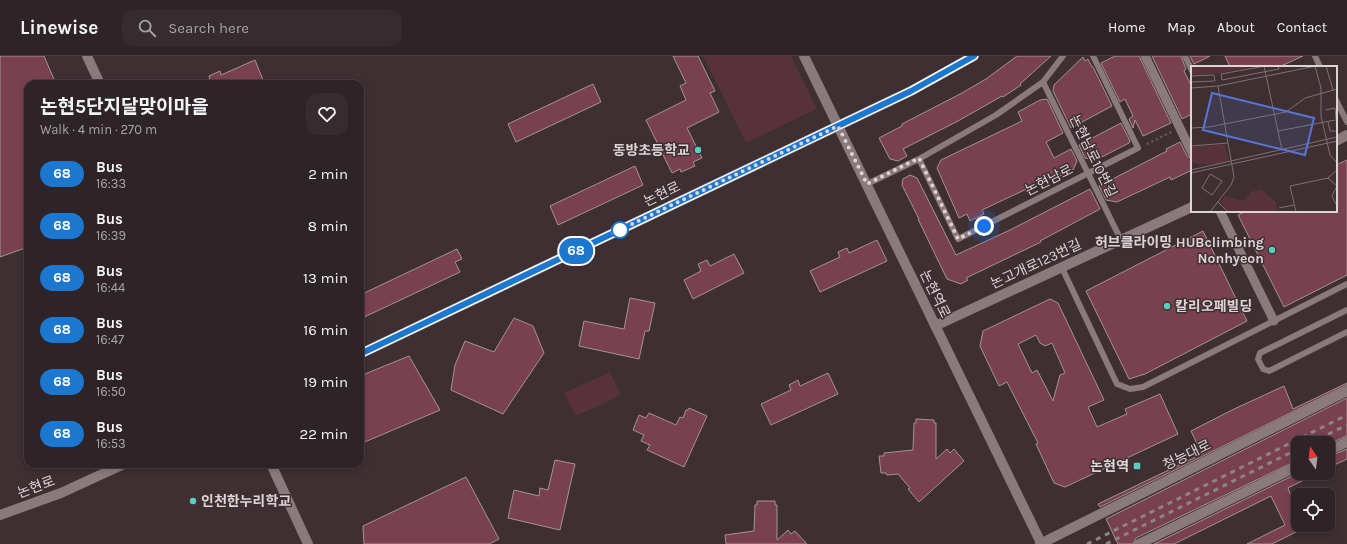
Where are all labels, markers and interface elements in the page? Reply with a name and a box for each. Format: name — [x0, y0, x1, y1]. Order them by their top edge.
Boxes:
search box — [122, 10, 402, 46]
text: Linewise — [20, 17, 98, 39]
icon: search — [136, 17, 158, 39]
text: Search here — [168, 19, 249, 37]
text: Home — [1108, 19, 1145, 36]
text: Map — [1167, 19, 1195, 36]
text: About — [1217, 19, 1255, 36]
text: Contact — [1277, 19, 1327, 36]
inset map — [1191, 66, 1337, 212]
button: heart — [306, 93, 348, 135]
text: 논현5단지달맞이마을 — [40, 96, 208, 118]
street label: 논현남로10번길 — [1066, 112, 1120, 200]
text: Walk · 4 min · 270 m — [40, 122, 157, 137]
place label: 동방초등학교 — [613, 142, 690, 159]
marker: 동방초등학교 — [693, 145, 703, 155]
text: Bus — [96, 158, 123, 176]
street label: 논현남로 — [1022, 161, 1076, 199]
text: 68 — [53, 165, 71, 182]
text: 2 min — [308, 165, 348, 183]
text: 16:33 — [96, 176, 126, 191]
street label: 논현로 — [641, 178, 683, 210]
text: Bus — [96, 210, 123, 228]
your location — [974, 216, 994, 236]
text: 68 — [53, 217, 71, 234]
text: 8 min — [308, 217, 348, 235]
unlabelled marker — [611, 221, 629, 239]
text: 16:39 — [96, 228, 126, 243]
place label: 허브클라이밍 HUBclimbing Nonhyeon — [1095, 234, 1264, 267]
street label: 논고개로123번길 — [988, 236, 1084, 292]
line badge: 68 — [558, 238, 594, 264]
text: 68 — [567, 242, 585, 259]
marker: 허브클라이밍 HUBclimbing Nonhyeon — [1267, 245, 1277, 255]
text: Bus — [96, 262, 123, 280]
street label: 논현역로 — [916, 267, 954, 321]
text: 68 — [53, 269, 71, 286]
text: 13 min — [303, 269, 348, 287]
text: 16:44 — [96, 280, 125, 295]
place label: 칼리오페빌딩 — [1175, 298, 1252, 315]
marker: 칼리오페빌딩 — [1162, 301, 1172, 311]
text: Bus — [96, 314, 123, 332]
text: 68 — [53, 321, 71, 338]
text: 16 min — [303, 321, 348, 339]
text: 16:47 — [96, 332, 124, 347]
text: Bus — [96, 366, 123, 384]
text: 68 — [53, 373, 71, 390]
text: 19 min — [303, 373, 348, 391]
text: 16:50 — [96, 384, 126, 399]
text: Bus — [96, 418, 123, 436]
text: 68 — [53, 425, 71, 442]
text: 22 min — [299, 425, 348, 443]
text: 16:53 — [96, 436, 126, 451]
street label: 청능대로 — [1160, 436, 1214, 474]
north arrow — [1291, 436, 1335, 480]
map controls — [1291, 436, 1335, 532]
place label: 논현역 — [1090, 458, 1129, 475]
marker: 논현역 — [1132, 461, 1142, 471]
street label: 논현로 — [15, 472, 57, 502]
button: locate — [1291, 488, 1335, 532]
place label: 인천한누리학교 — [201, 493, 291, 510]
marker: 인천한누리학교 — [188, 496, 198, 506]

